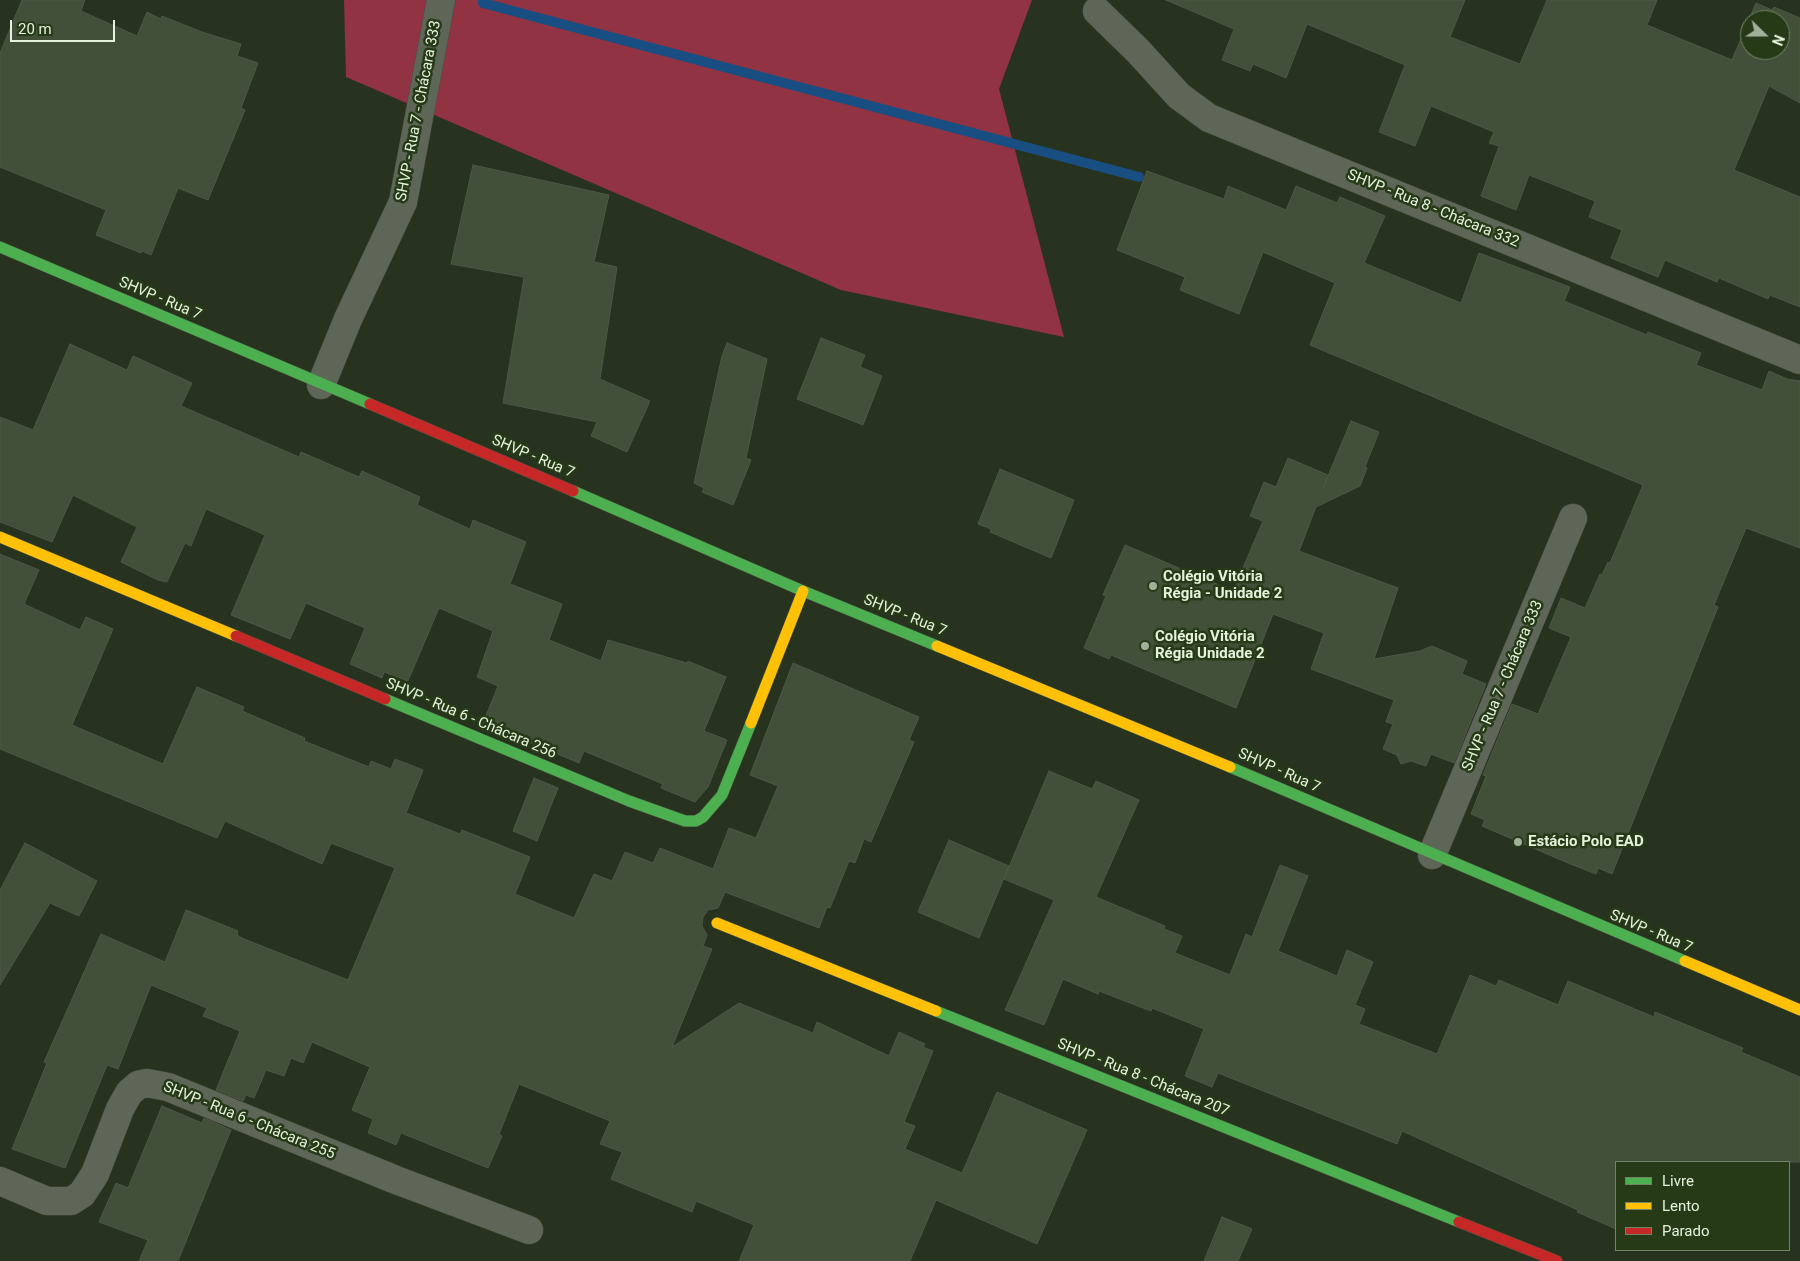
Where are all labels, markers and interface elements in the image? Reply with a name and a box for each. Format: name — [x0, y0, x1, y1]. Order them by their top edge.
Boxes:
scale bar — [12, 10, 118, 42]
north arrow — [1740, 10, 1790, 60]
street label: SHVP - Rua 7 - Chácara 333 — [393, 19, 445, 203]
text: 20 m — [18, 20, 52, 38]
text: N — [1769, 33, 1787, 48]
street label: SHVP - Rua 8 - Chácara 332 — [1344, 166, 1522, 252]
street label: SHVP - Rua 7 — [116, 274, 204, 324]
street label: SHVP - Rua 7 — [489, 432, 577, 482]
place label: Colégio Vitória Régia - Unidade 2 — [1163, 568, 1282, 603]
marker: Colégio Vitória Régia - Unidade 2 — [1147, 580, 1159, 592]
street label: SHVP - Rua 7 — [861, 591, 949, 641]
street label: SHVP - Rua 7 - Chácara 333 — [1459, 598, 1547, 774]
place label: Colégio Vitória Régia Unidade 2 — [1155, 628, 1265, 663]
marker: Colégio Vitória Régia Unidade 2 — [1139, 640, 1151, 652]
street label: SHVP - Rua 6 - Chácara 256 — [383, 675, 559, 763]
street label: SHVP - Rua 7 — [1235, 745, 1323, 797]
place label: Estácio Polo EAD — [1528, 833, 1644, 851]
marker: Estácio Polo EAD — [1512, 836, 1524, 848]
street label: SHVP - Rua 7 — [1607, 907, 1695, 957]
street label: SHVP - Rua 8 - Chácara 207 — [1054, 1035, 1232, 1121]
street label: SHVP - Rua 6 - Chácara 255 — [160, 1078, 338, 1164]
legend — [1615, 1161, 1790, 1251]
text: Livre — [1662, 1172, 1694, 1190]
text: Lento — [1662, 1197, 1700, 1215]
text: Parado — [1662, 1222, 1710, 1240]

